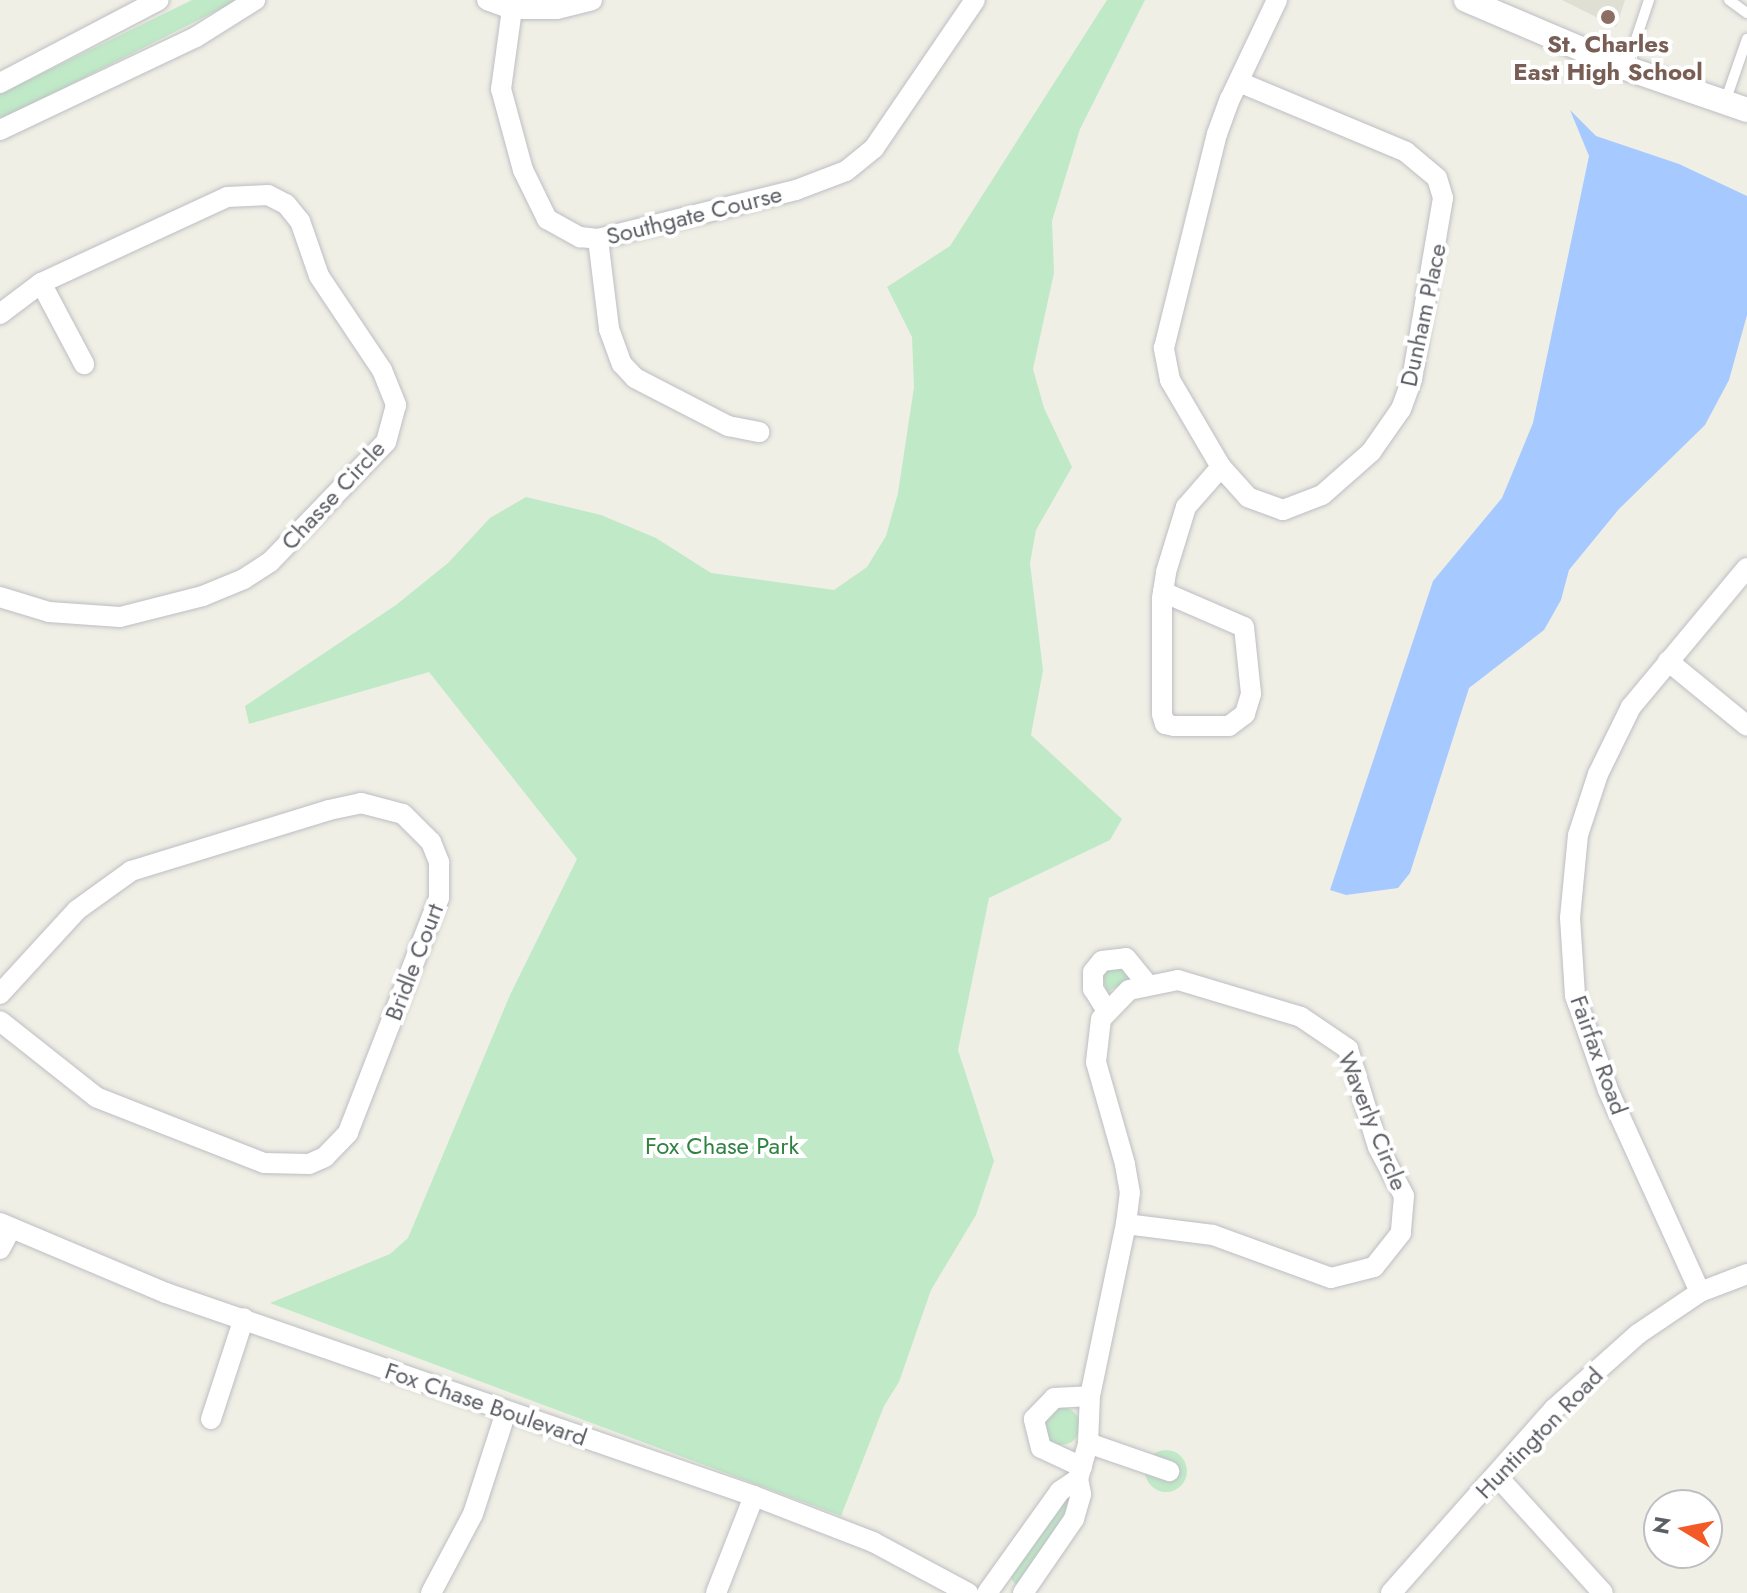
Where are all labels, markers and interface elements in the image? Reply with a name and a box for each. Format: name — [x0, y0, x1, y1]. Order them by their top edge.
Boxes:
marker: St. Charles East High School — [1599, 8, 1617, 26]
place label: St. Charles East High School — [1513, 30, 1703, 86]
street label: Southgate Course — [603, 179, 785, 251]
street label: Dunham Place — [1394, 241, 1452, 389]
street label: Chasse Circle — [275, 434, 391, 556]
street label: Bridle Court — [379, 900, 449, 1024]
street label: Fairfax Road — [1564, 991, 1634, 1119]
street label: Waverly Circle — [1332, 1048, 1414, 1194]
park label: Fox Chase Park — [645, 1132, 799, 1160]
street label: Fox Chase Boulevard — [381, 1356, 591, 1452]
street label: Huntington Road — [1469, 1361, 1609, 1505]
north arrow — [1643, 1489, 1723, 1569]
text: N — [1644, 1514, 1679, 1537]

